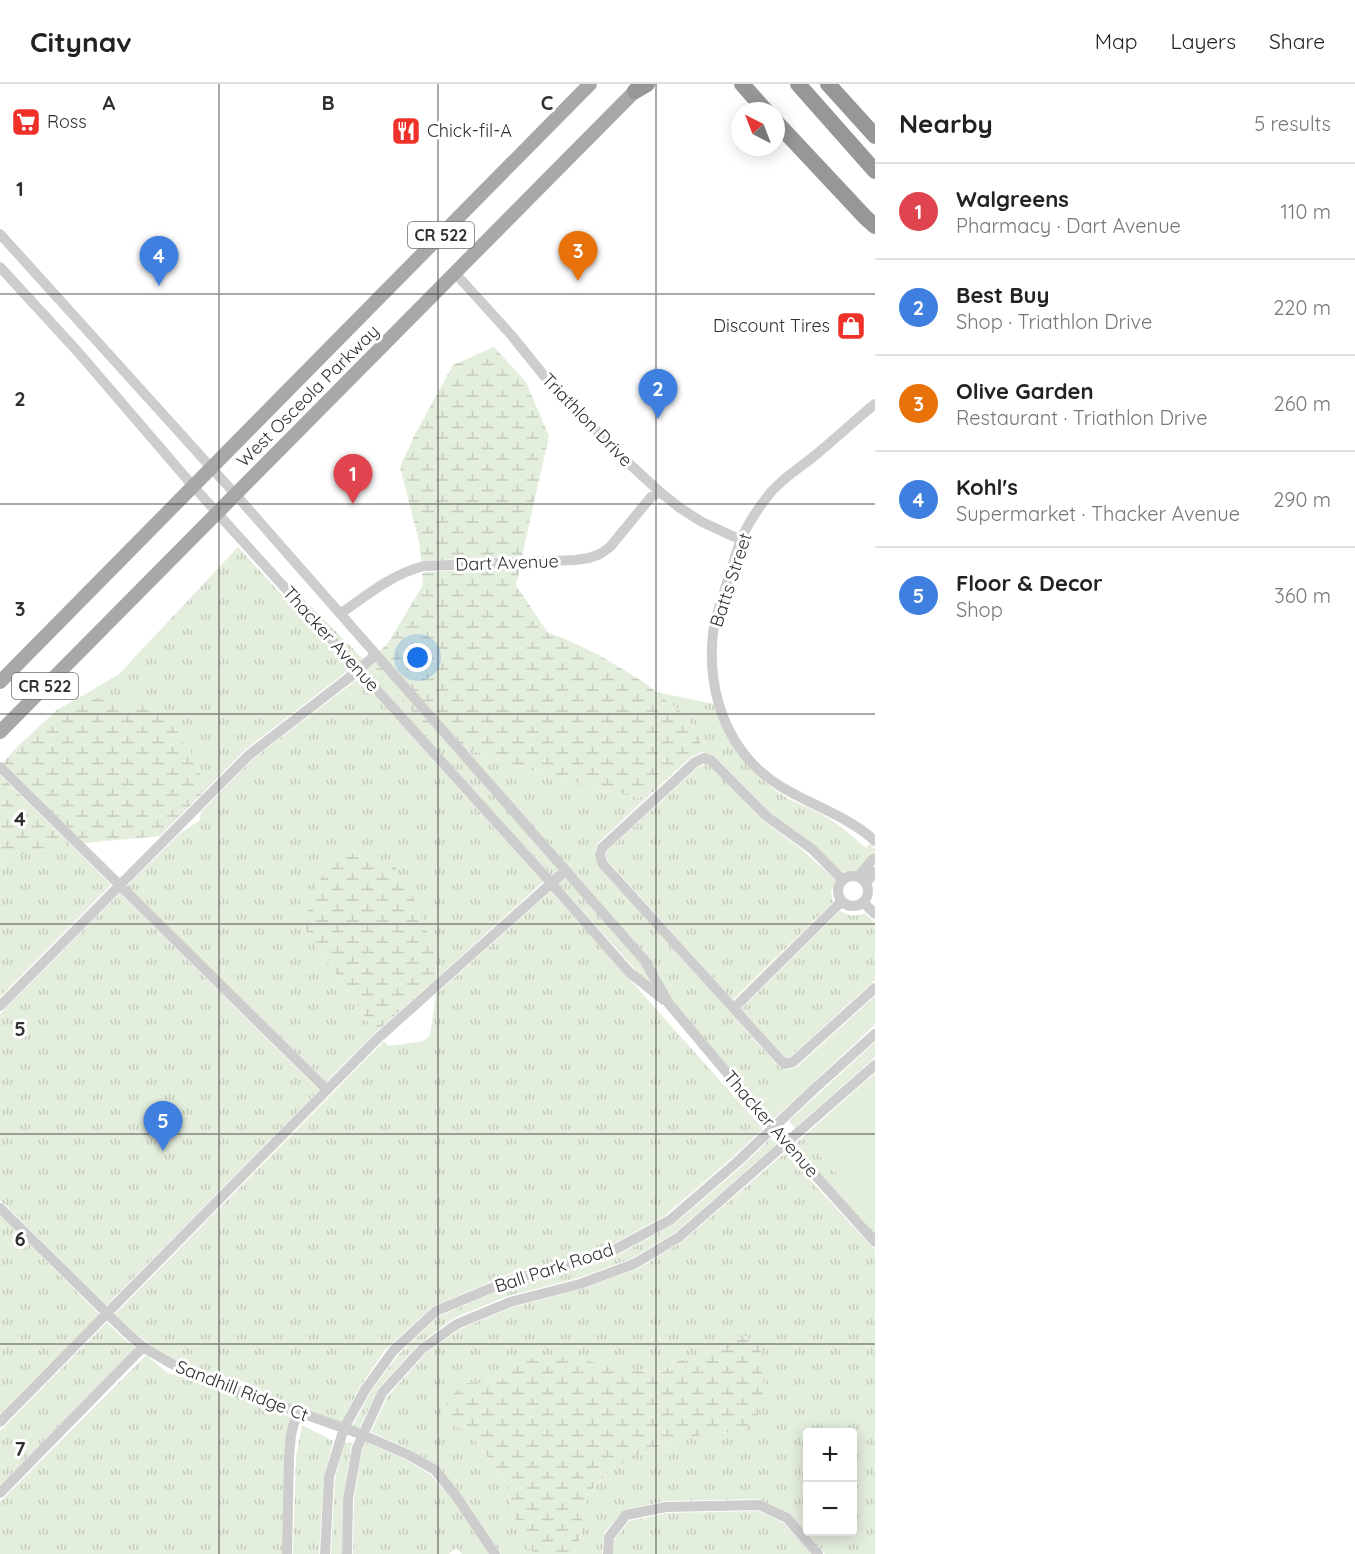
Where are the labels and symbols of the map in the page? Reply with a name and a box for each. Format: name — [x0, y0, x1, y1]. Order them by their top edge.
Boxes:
text: A — [103, 90, 116, 115]
text: B — [321, 90, 335, 115]
text: C — [541, 90, 554, 115]
north arrow — [731, 102, 785, 156]
supermarket icon: Ross — [10, 106, 42, 138]
place label: Ross — [47, 110, 87, 133]
restaurant icon: Chick-fil-A — [390, 115, 422, 147]
place label: Chick-fil-A — [427, 119, 512, 142]
text: 1 — [16, 176, 24, 201]
road number: CR 522 — [408, 222, 474, 248]
pin: 3 — [558, 232, 598, 281]
pin: 4 — [140, 236, 178, 286]
shop icon: Discount Tires — [835, 310, 867, 342]
place label: Discount Tires — [713, 314, 830, 337]
street label: West Osceola Parkway — [232, 320, 384, 472]
street label: Triathlon Drive — [537, 368, 638, 471]
pin: 2 — [638, 370, 678, 419]
text: 2 — [14, 386, 26, 411]
pin: 1 — [334, 454, 372, 504]
street label: Batts Street — [704, 530, 757, 630]
street label: Dart Avenue — [455, 549, 559, 576]
street label: Thacker Avenue — [278, 581, 385, 696]
text: 3 — [15, 596, 25, 621]
your location — [403, 643, 432, 672]
road number: CR 522 — [12, 673, 78, 699]
text: 4 — [14, 806, 26, 831]
text: 5 — [14, 1016, 26, 1041]
street label: Thacker Avenue — [719, 1066, 824, 1182]
pin: 5 — [144, 1102, 182, 1151]
text: 6 — [14, 1226, 26, 1251]
street label: Ball Park Road — [492, 1238, 616, 1298]
street label: Sandhill Ridge Ct — [173, 1355, 312, 1426]
text: 7 — [15, 1436, 26, 1461]

